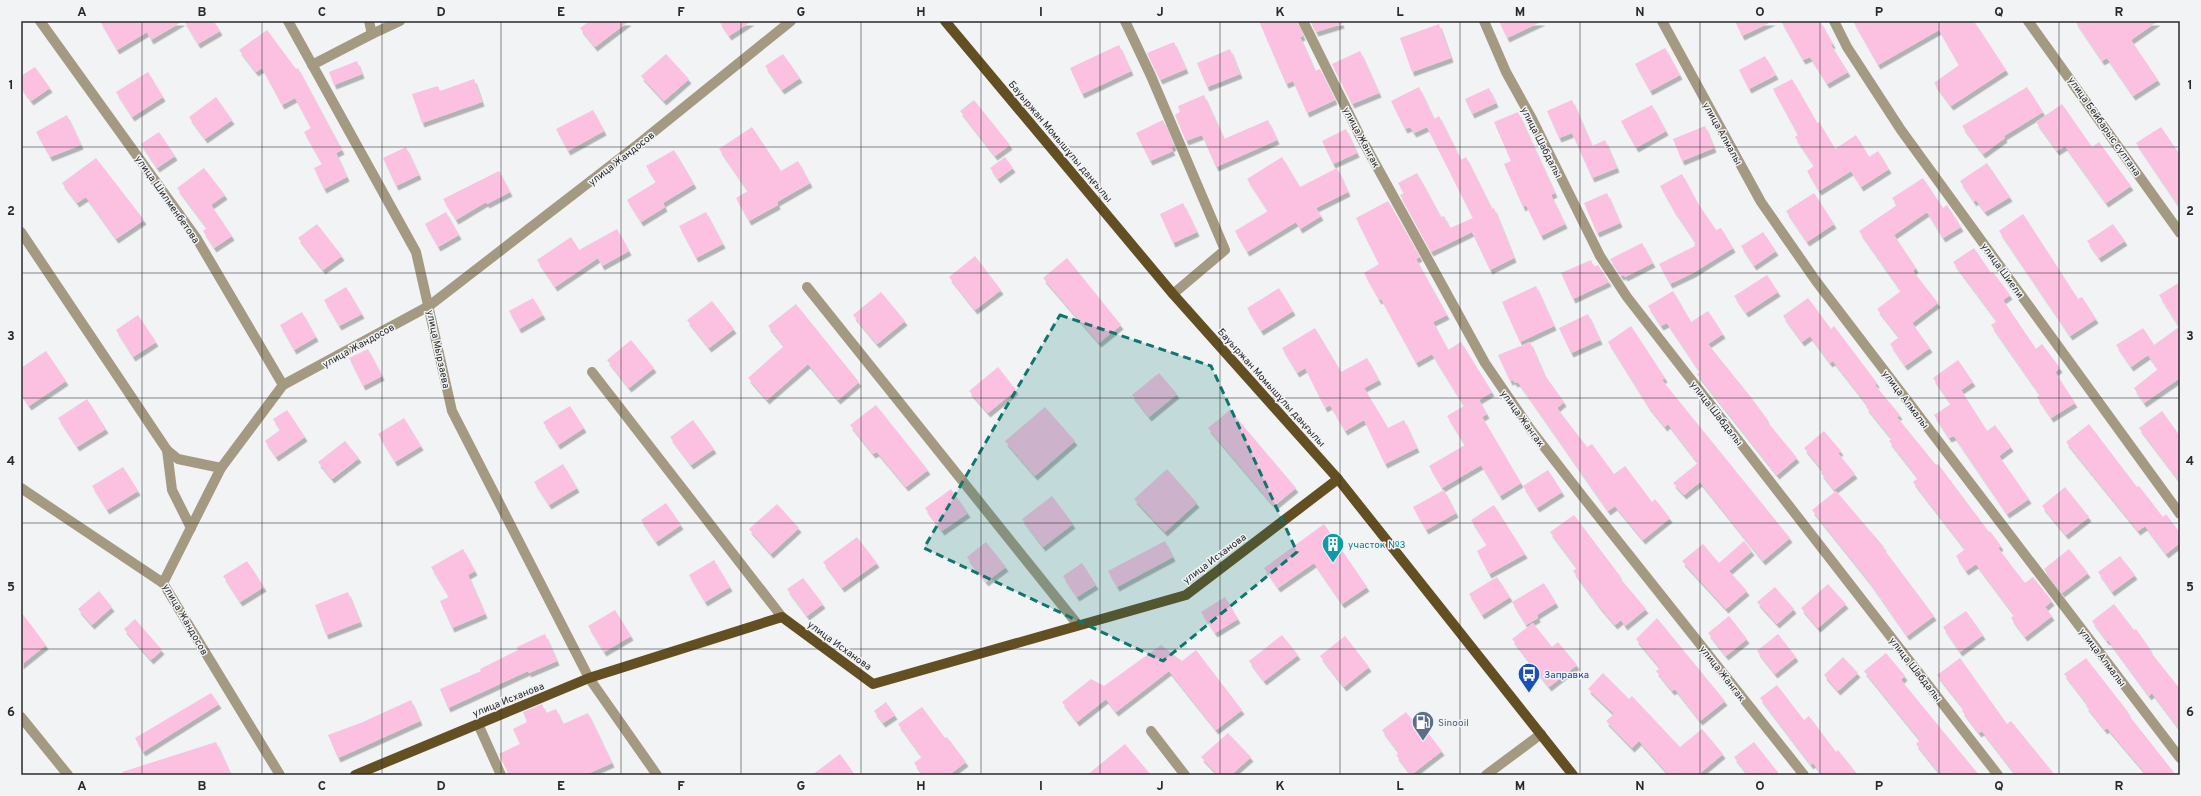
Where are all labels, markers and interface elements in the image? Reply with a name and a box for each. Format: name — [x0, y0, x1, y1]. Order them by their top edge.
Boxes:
text: A — [77, 5, 87, 21]
text: B — [198, 5, 207, 21]
text: C — [318, 5, 326, 21]
text: D — [436, 5, 446, 21]
text: E — [557, 5, 565, 21]
text: F — [677, 5, 685, 21]
text: G — [797, 5, 806, 21]
text: H — [916, 5, 926, 21]
text: I — [1039, 5, 1043, 21]
text: J — [1156, 5, 1164, 21]
text: K — [1275, 5, 1285, 21]
text: L — [1396, 5, 1404, 21]
text: M — [1515, 5, 1525, 21]
text: N — [1635, 5, 1645, 21]
text: O — [1755, 5, 1765, 21]
text: P — [1875, 5, 1884, 21]
text: Q — [1994, 5, 2004, 21]
text: R — [2115, 5, 2124, 21]
street label: улица Бейбарыс султана — [2064, 75, 2143, 179]
text: 1 — [8, 78, 14, 94]
street label: Бауыржан Момышұлы даңғылы — [1005, 78, 1115, 206]
text: 1 — [2187, 78, 2193, 94]
street label: улица Алмалы — [1699, 100, 1744, 167]
street label: улица Жангак — [1339, 105, 1382, 171]
street label: улица Шабдалы — [1517, 105, 1564, 181]
street label: улица Жандосов — [586, 129, 658, 189]
street label: улица Шилменбетова — [132, 153, 202, 246]
text: 2 — [7, 204, 15, 220]
text: 2 — [2186, 204, 2194, 220]
street label: улица Шиели — [1977, 241, 2026, 301]
street label: улица Мырзаева — [423, 309, 452, 390]
street label: улица Жандосов — [320, 321, 397, 371]
street label: Бауыржан Момышұлы даңғылы — [1214, 326, 1328, 450]
text: 3 — [7, 329, 15, 345]
text: 3 — [2186, 329, 2194, 345]
street label: улица Алмалы — [1879, 368, 1931, 432]
street label: улица Шабдалы — [1687, 379, 1745, 449]
street label: улица Жангак — [1497, 388, 1547, 450]
text: 4 — [7, 454, 15, 470]
text: 4 — [2186, 454, 2194, 470]
street label: улица Исханова — [1181, 531, 1249, 587]
building icon: участок №3 — [1320, 531, 1346, 564]
place label: участок №3 — [1348, 539, 1406, 552]
text: 5 — [7, 580, 15, 596]
text: 5 — [2186, 580, 2194, 596]
street label: улица Жандосов — [159, 582, 210, 658]
street label: улица Исханова — [804, 619, 874, 674]
street label: улица Алмалы — [2076, 626, 2128, 690]
street label: улица Шабдалы — [1886, 635, 1944, 705]
street label: улица Жангак — [1696, 643, 1748, 705]
bus stop icon: Заправка — [1516, 661, 1542, 694]
place label: Заправка — [1544, 669, 1589, 682]
street label: улица Исханова — [471, 680, 546, 721]
text: 6 — [7, 705, 15, 721]
text: 6 — [2186, 705, 2194, 721]
fuel station icon: Sinooil — [1410, 709, 1436, 742]
place label: Sinooil — [1438, 717, 1469, 730]
text: A — [77, 779, 87, 795]
text: B — [198, 779, 207, 795]
text: C — [318, 779, 326, 795]
text: D — [436, 779, 446, 795]
text: E — [557, 779, 565, 795]
text: F — [677, 779, 685, 795]
text: G — [797, 779, 806, 795]
text: H — [916, 779, 926, 795]
text: I — [1039, 779, 1043, 795]
text: J — [1156, 779, 1164, 795]
text: K — [1275, 779, 1285, 795]
text: L — [1396, 779, 1404, 795]
text: M — [1515, 779, 1525, 795]
text: N — [1635, 779, 1645, 795]
text: O — [1755, 779, 1765, 795]
text: P — [1875, 779, 1884, 795]
text: Q — [1994, 779, 2004, 795]
text: R — [2115, 779, 2124, 795]

